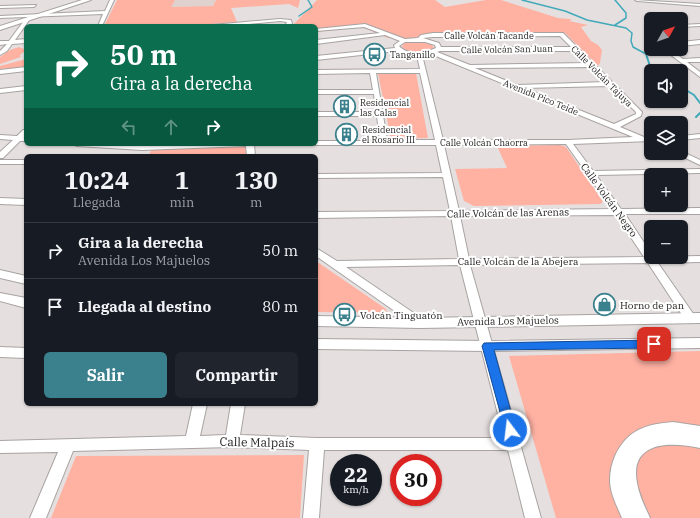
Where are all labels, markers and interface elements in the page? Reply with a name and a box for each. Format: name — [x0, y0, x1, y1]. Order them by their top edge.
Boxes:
north arrow — [644, 12, 688, 56]
map controls — [644, 12, 688, 264]
street label: Calle Volcán Tacande — [444, 30, 534, 41]
text: 50 m — [110, 36, 177, 73]
icon: right — [44, 40, 96, 92]
bus stop icon: Tanganillo — [362, 41, 388, 67]
street label: Calle Volcán San Juan — [461, 43, 553, 55]
street label: Calle Volcán Tajuya — [569, 43, 635, 109]
place label: Tanganillo — [390, 49, 435, 60]
button: sound — [644, 64, 688, 108]
text: Gira a la derecha — [110, 72, 253, 95]
street label: Avenida Pico Teide — [502, 77, 580, 117]
building icon: Residencial las Calas — [331, 94, 357, 120]
place label: Residencial las Calas — [360, 97, 409, 118]
icon: left — [118, 116, 140, 138]
icon: ahead — [160, 116, 182, 138]
icon: right — [202, 116, 224, 138]
button: layers — [644, 116, 688, 160]
building icon: Residencial el Rosario III — [333, 121, 359, 147]
place label: Residencial el Rosario III — [362, 124, 415, 145]
street label: Calle Volcán Chaorra — [440, 137, 528, 148]
street label: Calle Volcán Negro — [578, 161, 640, 240]
text: 10:24 — [64, 164, 129, 196]
text: 1 — [175, 164, 189, 196]
text: 130 — [235, 164, 278, 196]
button: + — [644, 168, 688, 212]
text: Llegada — [73, 194, 121, 211]
text: min — [169, 194, 194, 211]
text: m — [250, 194, 262, 211]
street label: Calle Volcán de las Arenas — [447, 205, 569, 221]
button: − — [644, 220, 688, 264]
text: Gira a la derecha — [78, 233, 203, 252]
icon: right — [44, 240, 66, 262]
text: 50 m — [262, 241, 298, 260]
text: Avenida Los Majuelos — [78, 252, 210, 269]
street label: Calle Volcán de la Abejera — [458, 255, 579, 268]
shop icon: Horno de pan — [592, 292, 618, 318]
icon: arrive — [44, 296, 66, 318]
text: Llegada al destino — [78, 297, 211, 316]
text: 80 m — [262, 297, 298, 316]
place label: Horno de pan — [620, 299, 685, 312]
bus stop icon: Volcán Tinguatón — [331, 302, 357, 328]
place label: Volcán Tinguatón — [360, 309, 443, 322]
street label: Avenida Los Majuelos — [457, 314, 559, 328]
pin — [637, 327, 671, 361]
icon: arrive — [643, 333, 665, 355]
button: Salir — [44, 352, 167, 398]
button: Compartir — [175, 352, 298, 398]
position arrow — [489, 409, 531, 451]
street label: Calle Malpaís — [219, 434, 295, 450]
speed limit sign: 30 — [390, 454, 442, 506]
text: 22 — [344, 461, 368, 488]
text: km/h — [343, 483, 369, 496]

